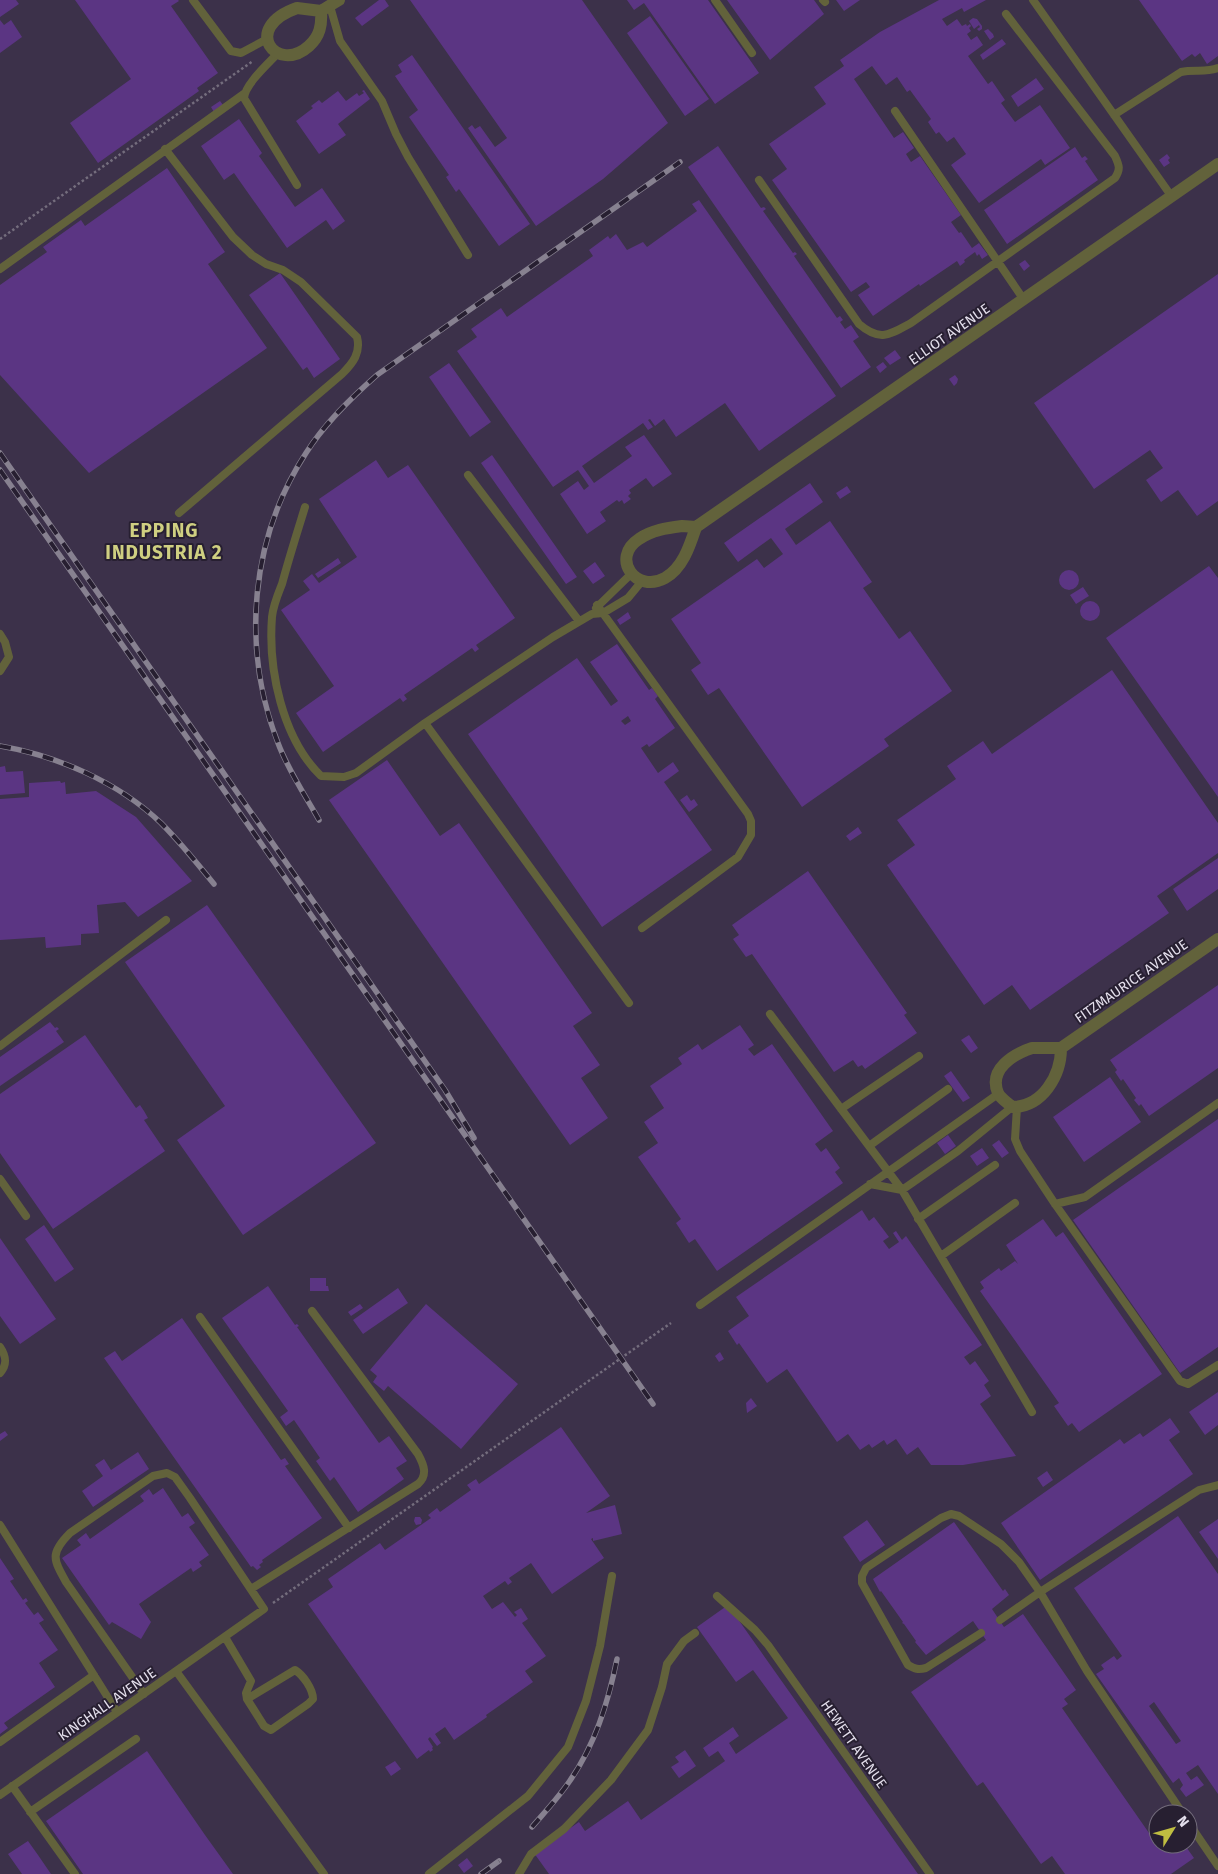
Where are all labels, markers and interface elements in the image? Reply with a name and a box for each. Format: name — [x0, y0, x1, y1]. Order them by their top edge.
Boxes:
street label: ELLIOT AVENUE — [905, 300, 993, 369]
district label: EPPING INDUSTRIA 2 — [105, 519, 223, 564]
street label: FITZMAURICE AVENUE — [1071, 936, 1191, 1027]
street label: KINGHALL AVENUE — [55, 1664, 159, 1744]
street label: HEWETT AVENUE — [817, 1697, 890, 1792]
north arrow — [1148, 1804, 1198, 1854]
text: N — [1173, 1813, 1193, 1830]

